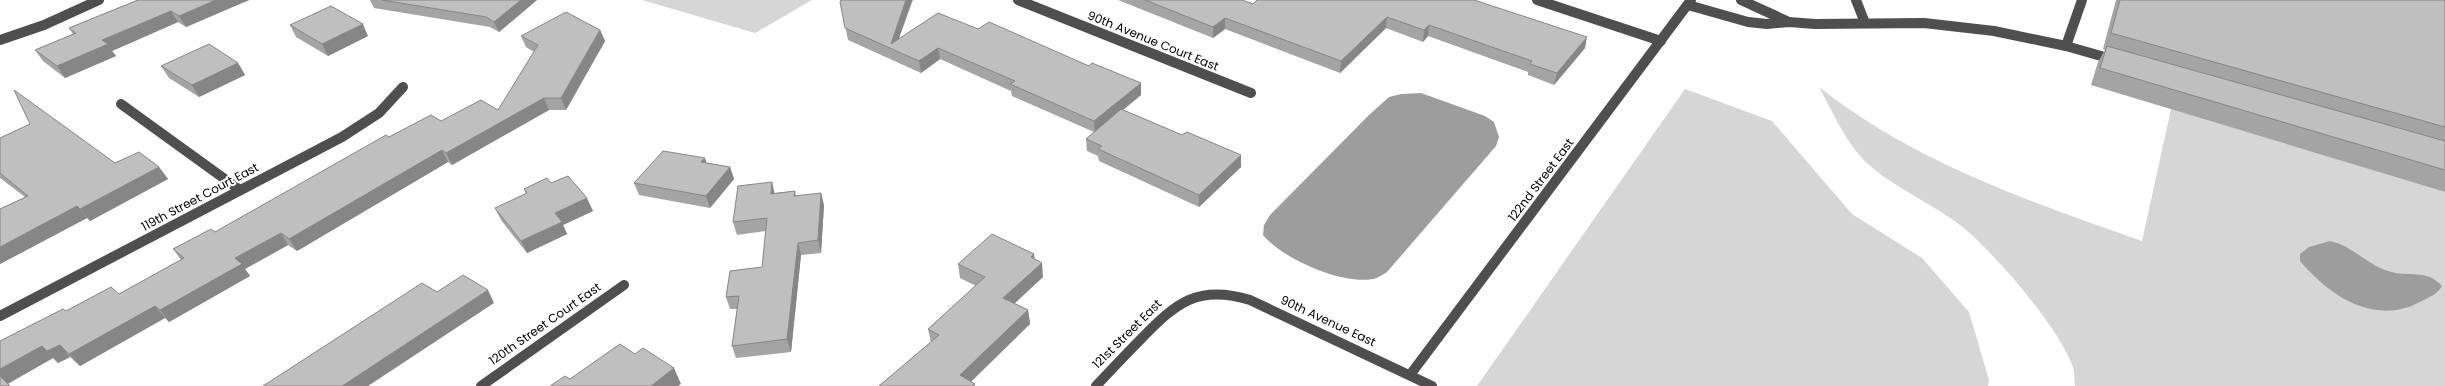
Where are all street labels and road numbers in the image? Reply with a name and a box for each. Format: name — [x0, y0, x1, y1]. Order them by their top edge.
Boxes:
street label: 90th Avenue Court East — [1085, 6, 1221, 75]
street label: 122nd Street East — [1504, 135, 1577, 225]
street label: 119th Street Court East — [138, 158, 261, 235]
street label: 120th Street Court East — [485, 278, 604, 369]
street label: 90th Avenue East — [1278, 291, 1379, 350]
street label: 121st Street East — [1088, 295, 1165, 372]

